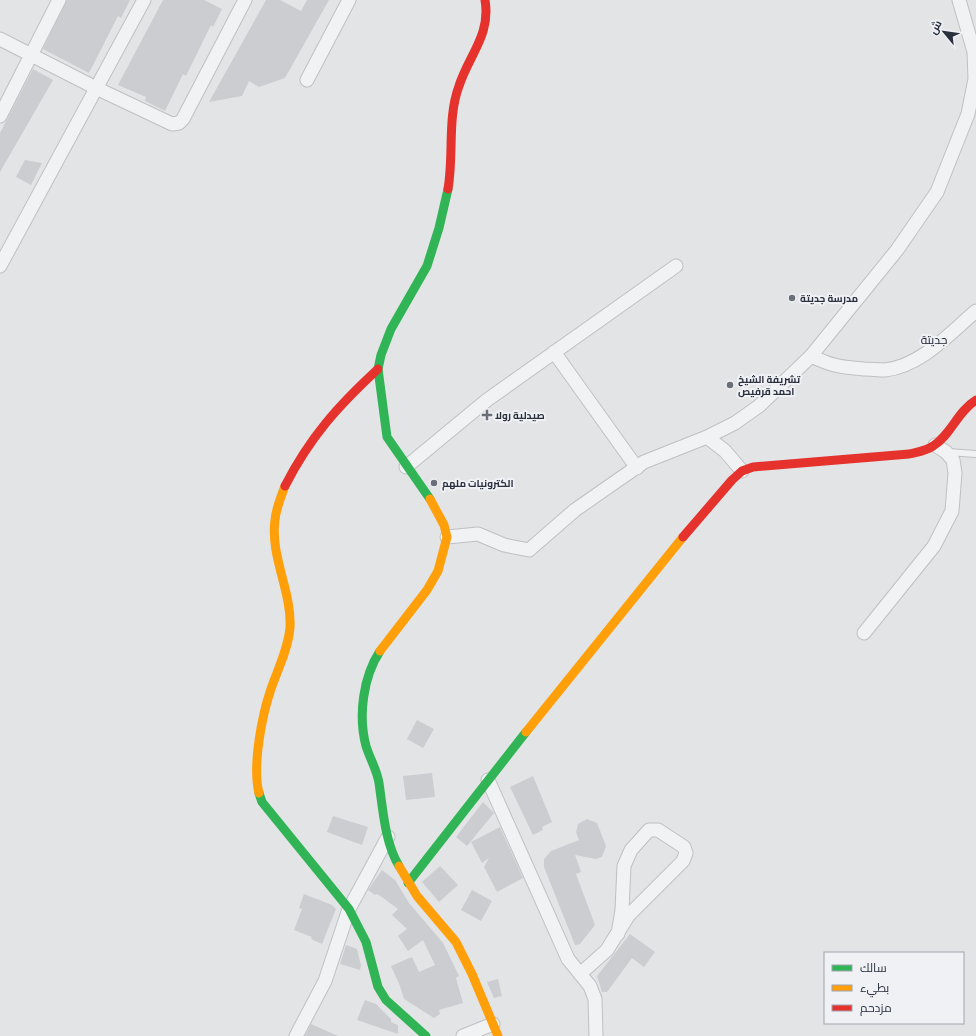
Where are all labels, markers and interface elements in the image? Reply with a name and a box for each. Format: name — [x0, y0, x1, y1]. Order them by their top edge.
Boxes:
north arrow — [924, 12, 964, 52]
text: ش — [925, 17, 946, 37]
place label: مدرسة جديتة — [800, 291, 858, 306]
marker: مدرسة جديتة — [787, 293, 797, 303]
district label: جديتة — [921, 331, 947, 348]
place label: تشريفة الشيخ احمد قرفيص — [738, 372, 800, 399]
marker: تشريفة الشيخ احمد قرفيص — [725, 380, 735, 390]
place label: صيدلية رولا — [495, 408, 545, 423]
marker: صيدلية رولا — [482, 410, 492, 420]
place label: الكترونيات ملهم — [442, 476, 514, 491]
marker: الكترونيات ملهم — [429, 478, 439, 488]
legend — [824, 952, 964, 1024]
text: سالك — [860, 959, 887, 976]
text: بطيء — [860, 979, 889, 998]
text: مزدحم — [860, 999, 892, 1016]

